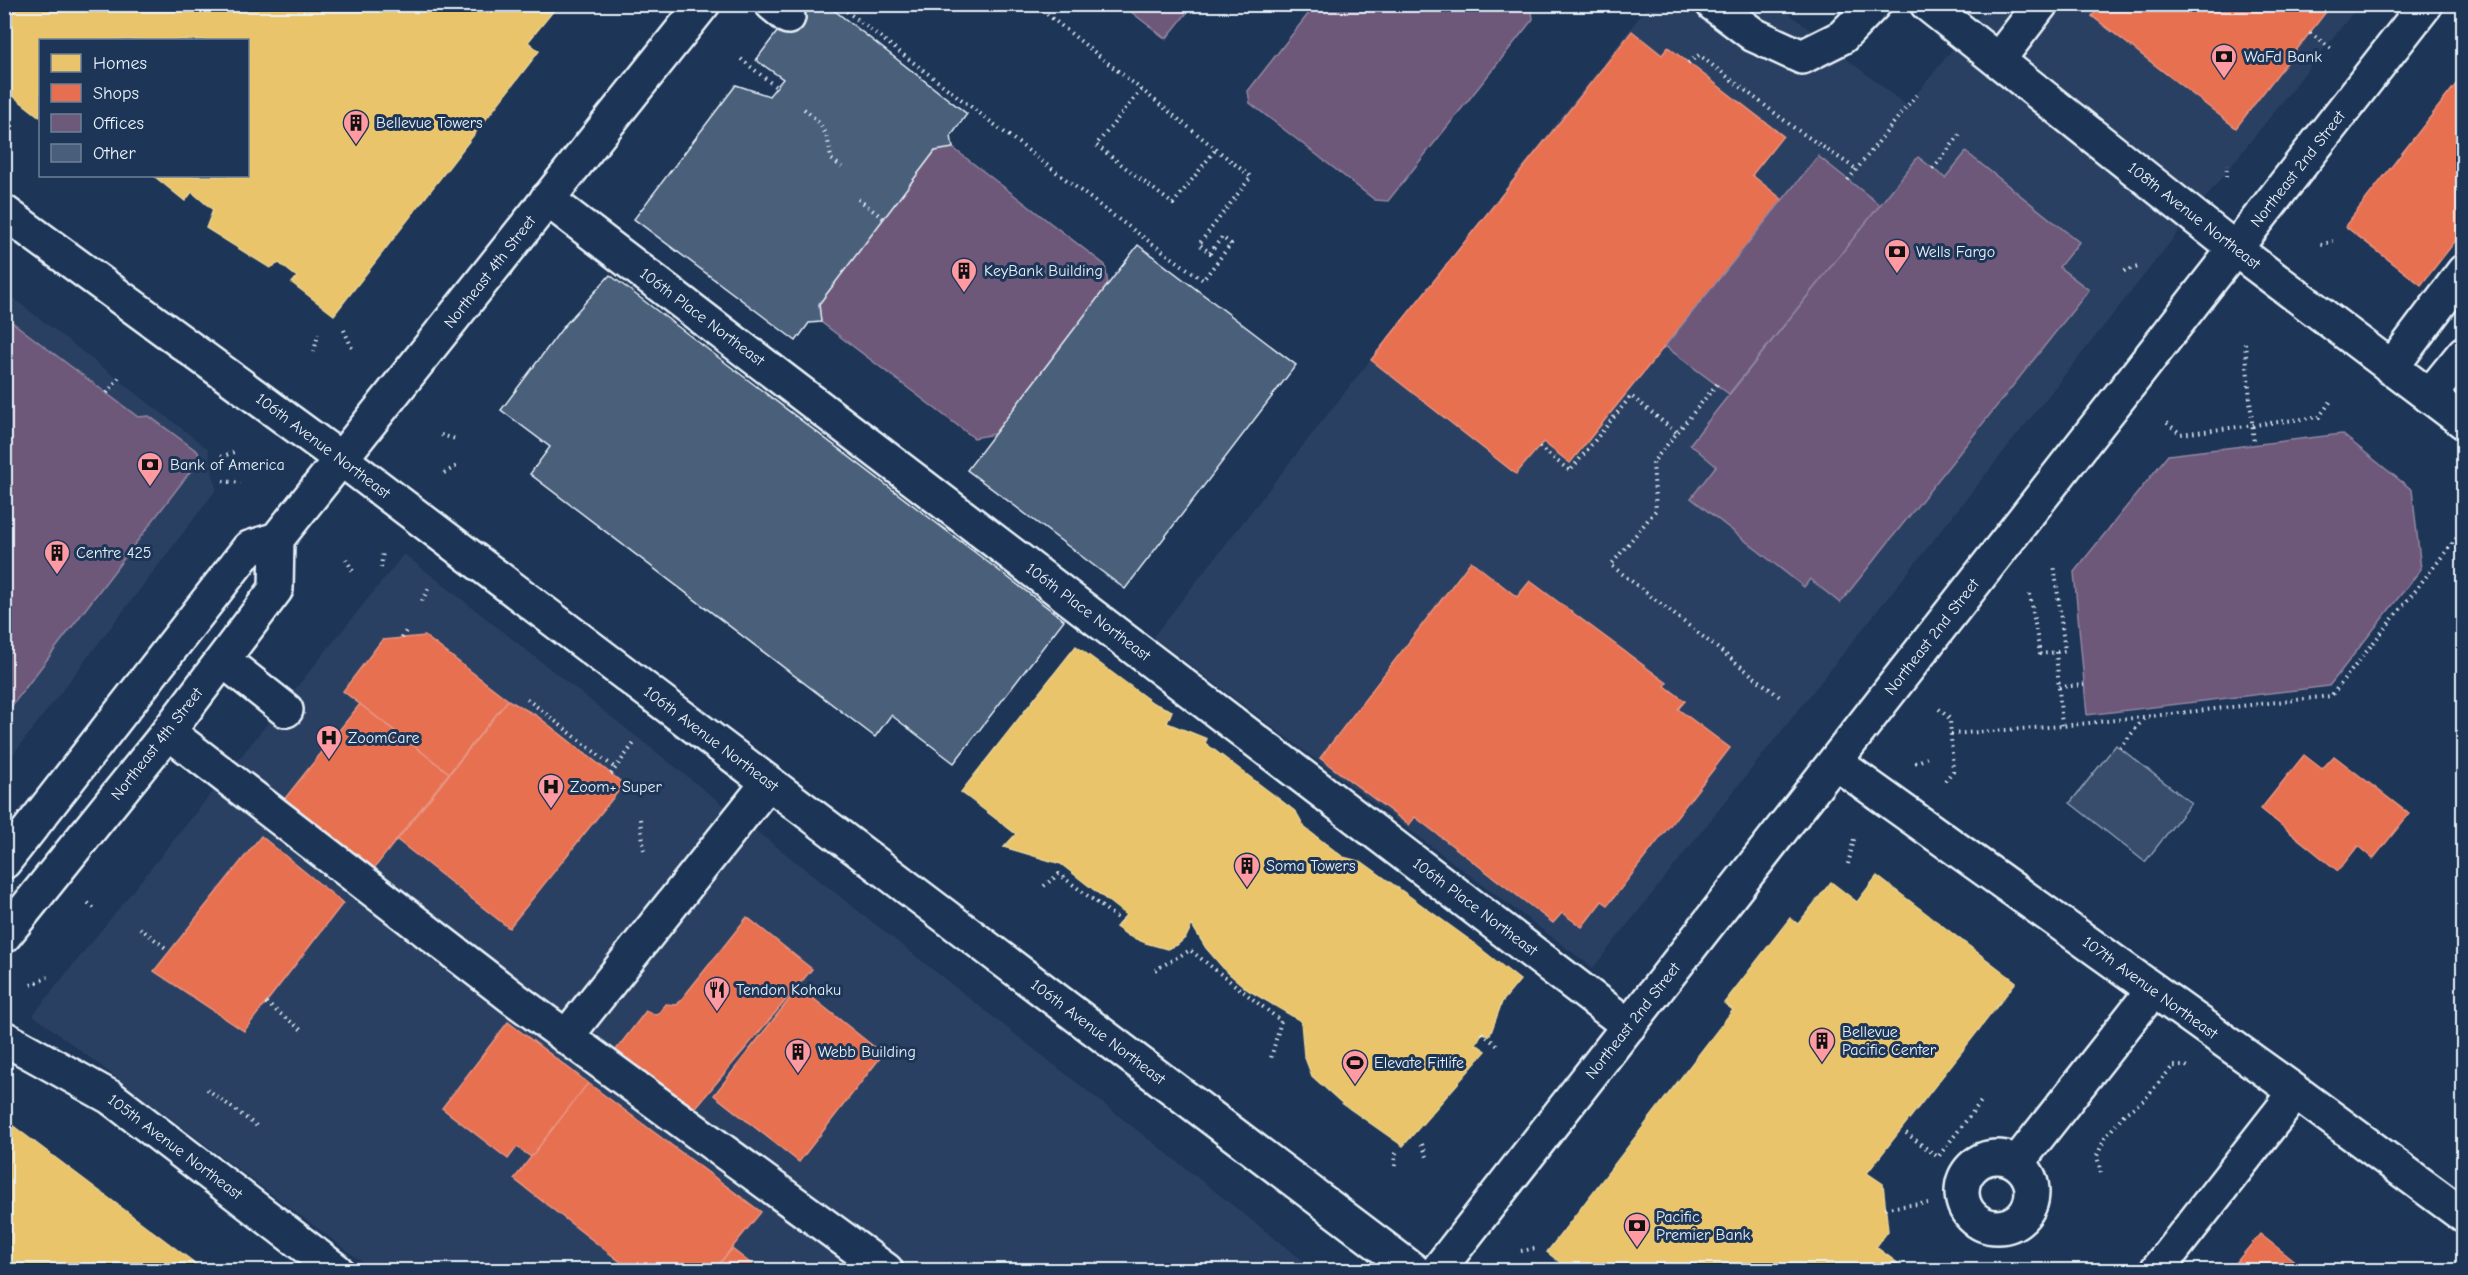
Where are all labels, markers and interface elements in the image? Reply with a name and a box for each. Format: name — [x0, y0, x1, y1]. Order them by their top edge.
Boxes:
legend — [39, 39, 249, 177]
bank icon: WaFd Bank — [2209, 42, 2239, 80]
place label: WaFd Bank — [2244, 48, 2322, 66]
text: Homes — [93, 53, 147, 74]
text: Shops — [93, 83, 139, 104]
street label: Northeast 2nd Street — [2247, 107, 2349, 231]
building icon: Bellevue Towers — [341, 108, 371, 146]
text: Offices — [93, 113, 144, 134]
place label: Bellevue Towers — [376, 114, 483, 132]
text: Other — [93, 143, 136, 164]
street label: 108th Avenue Northeast — [2124, 159, 2264, 273]
street label: Northeast 4th Street — [441, 212, 540, 332]
bank icon: Wells Fargo — [1882, 237, 1912, 275]
place label: Wells Fargo — [1916, 243, 1995, 261]
building icon: KeyBank Building — [949, 256, 979, 294]
place label: KeyBank Building — [984, 262, 1103, 280]
street label: 106th Place Northeast — [636, 264, 768, 370]
street label: 106th Avenue Northeast — [252, 390, 394, 503]
bank icon: Bank of America — [135, 450, 165, 488]
place label: Bank of America — [170, 456, 285, 474]
building icon: Centre 425 — [42, 538, 72, 576]
place label: Centre 425 — [76, 544, 151, 562]
street label: 106th Place Northeast — [1022, 559, 1154, 665]
street label: Northeast 2nd Street — [1881, 575, 1983, 699]
street label: 106th Avenue Northeast — [640, 683, 782, 796]
street label: Northeast 4th Street — [108, 684, 207, 804]
hospital icon: ZoomCare — [314, 723, 344, 761]
place label: ZoomCare — [348, 729, 420, 747]
hospital icon: Zoom+ Super — [536, 772, 566, 810]
place label: Zoom+ Super — [570, 778, 662, 796]
building icon: Soma Towers — [1232, 851, 1262, 889]
street label: 106th Place Northeast — [1409, 854, 1541, 960]
place label: Soma Towers — [1266, 857, 1356, 875]
street label: 107th Avenue Northeast — [2079, 933, 2221, 1043]
street label: Northeast 2nd Street — [1582, 959, 1684, 1083]
restaurant icon: Tendon Kohaku — [702, 975, 732, 1013]
street label: 106th Avenue Northeast — [1027, 976, 1169, 1089]
place label: Tendon Kohaku — [736, 981, 841, 999]
place label: Bellevue Pacific Center — [1842, 1023, 1937, 1059]
building icon: Bellevue Pacific Center — [1807, 1026, 1837, 1064]
building icon: Webb Building — [783, 1037, 813, 1075]
place label: Webb Building — [818, 1043, 916, 1061]
sports icon: Elevate Fitlife — [1340, 1048, 1370, 1086]
place label: Elevate Fitlife — [1374, 1054, 1464, 1072]
street label: 105th Avenue Northeast — [104, 1091, 246, 1204]
place label: Pacific Premier Bank — [1656, 1208, 1751, 1244]
bank icon: Pacific Premier Bank — [1622, 1211, 1652, 1249]

